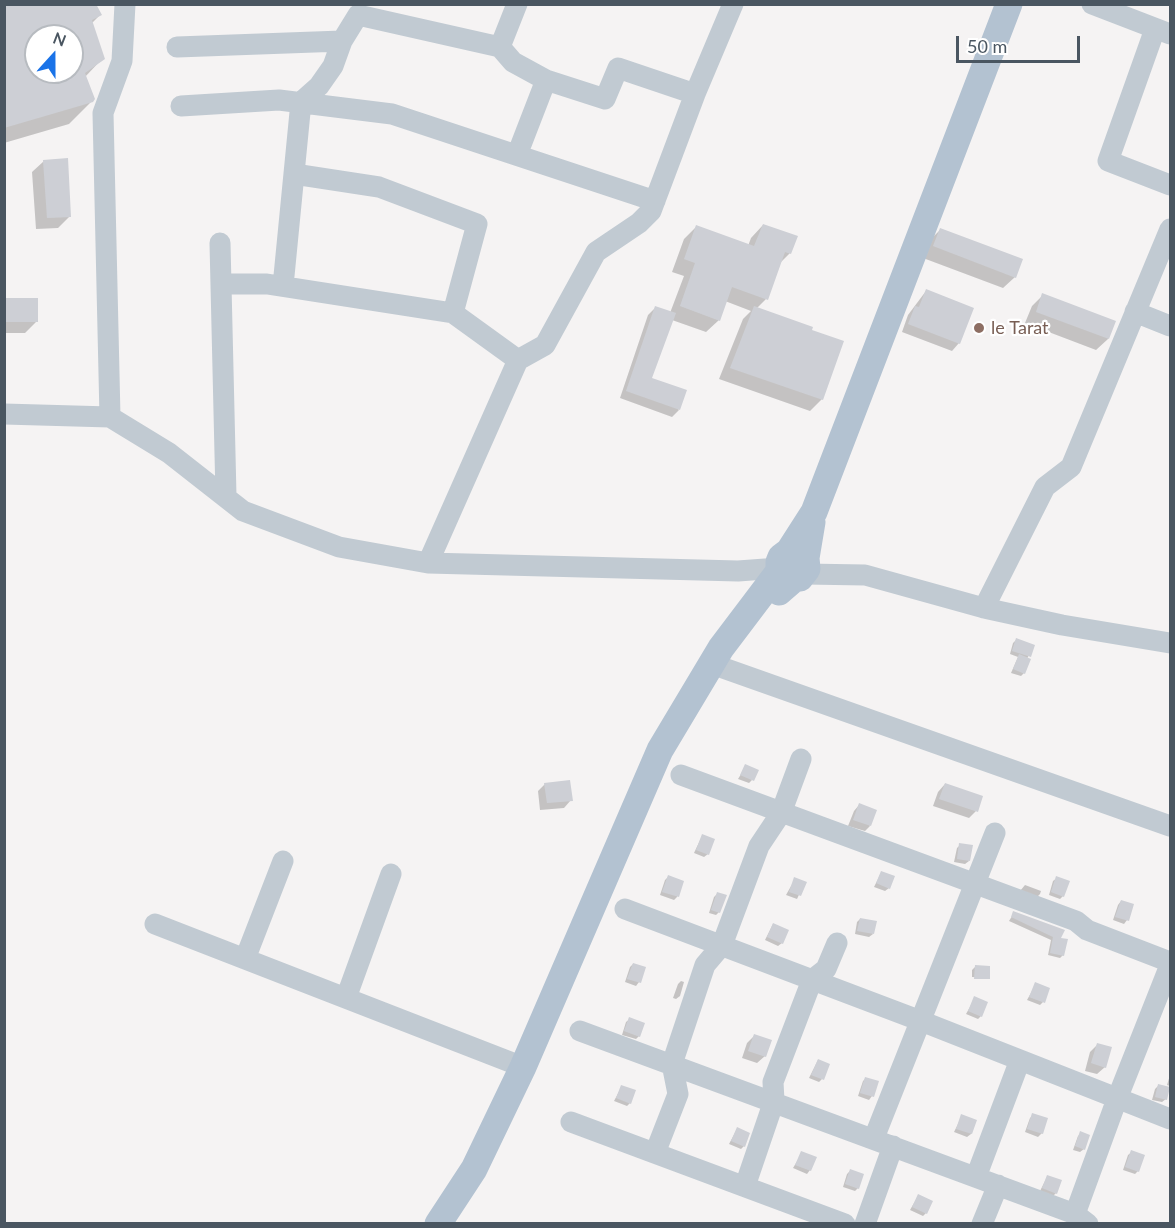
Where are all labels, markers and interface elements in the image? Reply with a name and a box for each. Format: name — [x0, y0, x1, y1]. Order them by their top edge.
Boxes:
north arrow — [24, 24, 84, 84]
scale bar — [959, 24, 1084, 62]
text: N — [51, 28, 69, 50]
text: 50 m — [967, 35, 1007, 57]
place label: le Tarat — [991, 317, 1049, 339]
marker: le Tarat — [972, 321, 986, 335]

